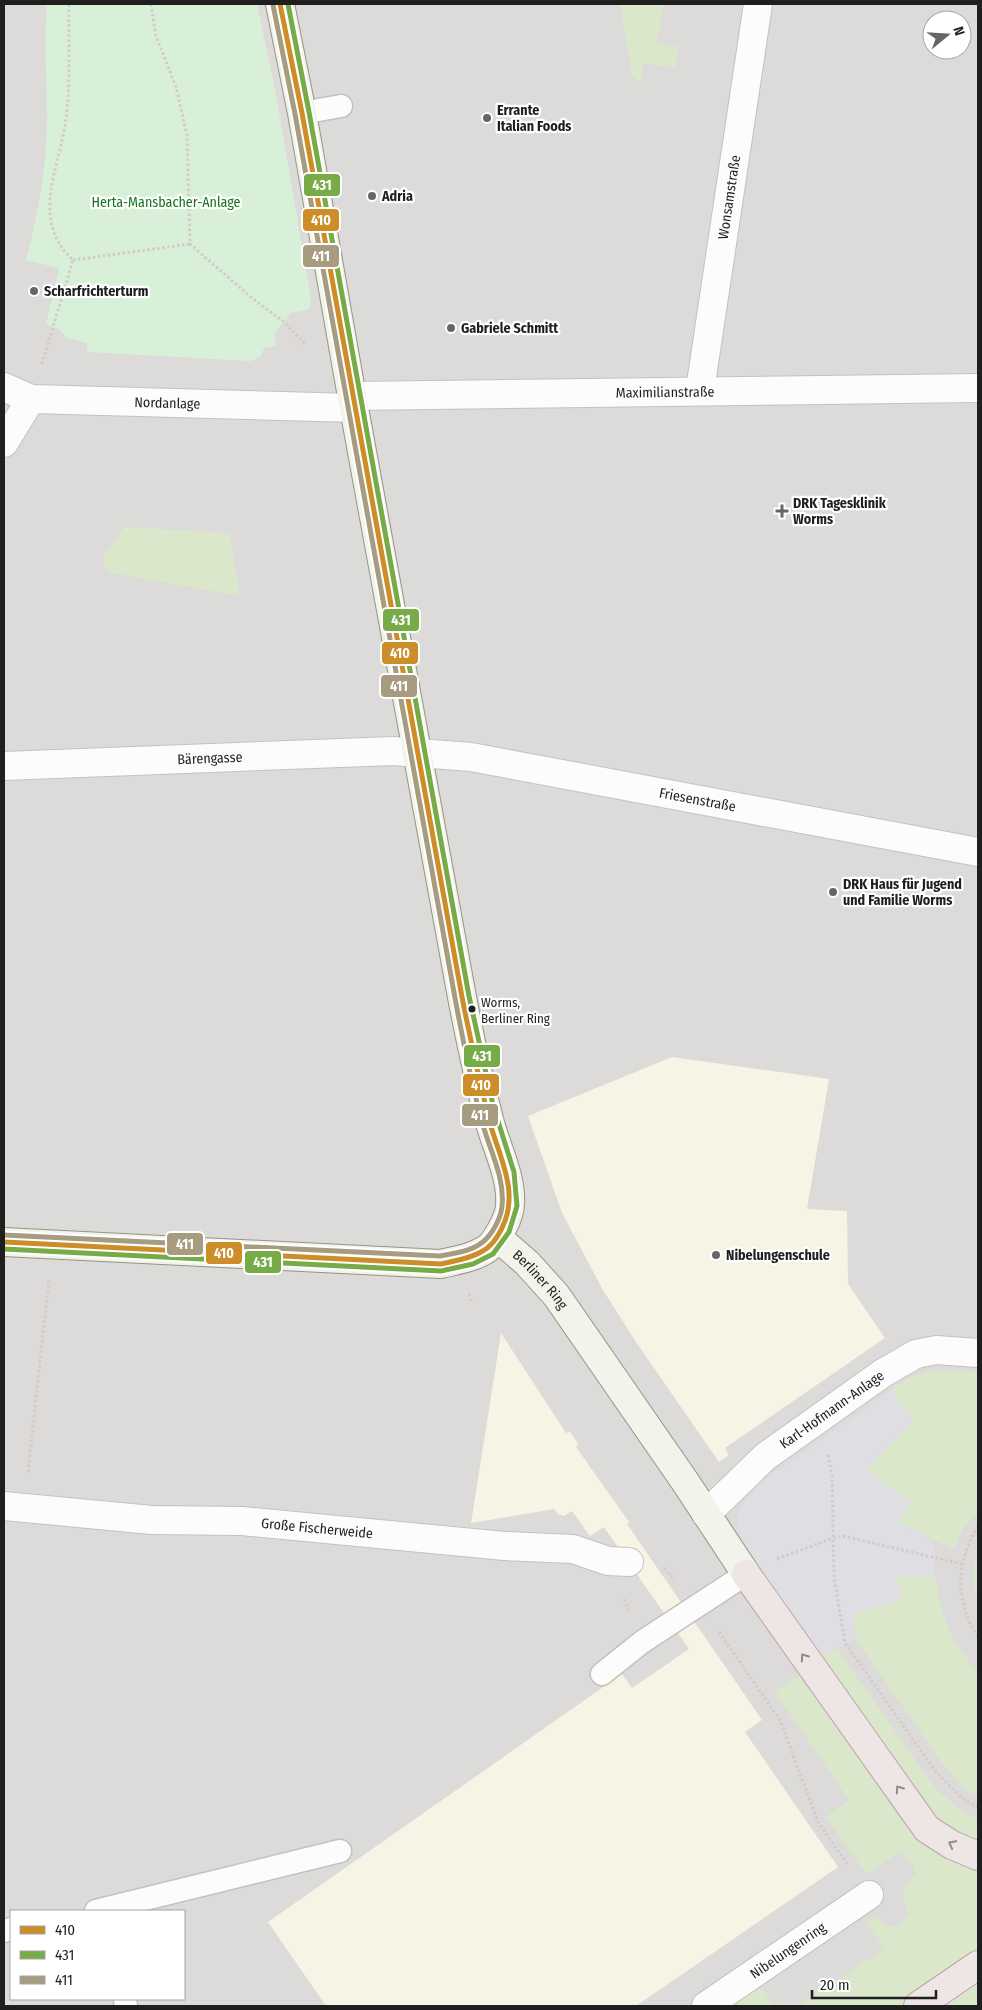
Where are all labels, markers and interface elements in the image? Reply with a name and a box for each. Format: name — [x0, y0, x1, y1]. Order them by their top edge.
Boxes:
north arrow — [922, 10, 972, 60]
text: N — [950, 25, 968, 38]
place label: Errante Italian Foods — [497, 102, 571, 135]
marker: Errante Italian Foods — [481, 112, 493, 124]
street label: Wonsamstraße — [715, 154, 744, 241]
line badge: 431 — [303, 173, 341, 197]
text: 431 — [312, 177, 332, 194]
place label: Adria — [381, 188, 413, 205]
marker: Adria — [366, 190, 378, 202]
park label: Herta-Mansbacher-Anlage — [91, 194, 241, 211]
line badge: 410 — [302, 208, 340, 232]
text: 410 — [311, 212, 331, 229]
line badge: 411 — [302, 244, 340, 268]
text: 411 — [312, 248, 330, 265]
place label: Scharfrichterturm — [44, 283, 149, 300]
marker: Scharfrichterturm — [28, 285, 40, 297]
place label: Gabriele Schmitt — [461, 320, 559, 337]
marker: Gabriele Schmitt — [445, 322, 457, 334]
street label: Maximilianstraße — [616, 383, 714, 402]
street label: Nordanlage — [134, 394, 201, 413]
place label: DRK Tagesklinik Worms — [793, 495, 887, 528]
marker: DRK Tagesklinik Worms — [775, 504, 789, 518]
line badge: 431 — [382, 608, 420, 632]
text: 431 — [391, 612, 411, 629]
line badge: 410 — [381, 641, 419, 665]
text: 410 — [390, 645, 410, 662]
line badge: 411 — [380, 674, 418, 698]
text: 411 — [390, 678, 408, 695]
street label: Bärengasse — [177, 749, 243, 768]
street label: Friesenstraße — [658, 784, 737, 815]
place label: DRK Haus für Jugend und Familie Worms — [843, 876, 962, 909]
marker: DRK Haus für Jugend und Familie Worms — [827, 886, 839, 898]
place label: Worms, Berliner Ring — [481, 995, 551, 1026]
marker: Worms, Berliner Ring — [467, 1004, 477, 1014]
line badge: 431 — [463, 1044, 501, 1068]
text: 431 — [472, 1048, 492, 1065]
line badge: 410 — [462, 1073, 500, 1097]
text: 410 — [471, 1077, 491, 1094]
line badge: 411 — [461, 1103, 499, 1127]
text: 411 — [471, 1107, 489, 1124]
line badge: 411 — [166, 1232, 204, 1256]
text: 411 — [176, 1236, 194, 1253]
line badge: 410 — [205, 1241, 243, 1265]
text: 410 — [214, 1245, 234, 1262]
street label: Berliner Ring — [509, 1247, 572, 1313]
place label: Nibelungenschule — [726, 1247, 830, 1264]
marker: Nibelungenschule — [710, 1249, 722, 1261]
line badge: 431 — [244, 1250, 282, 1274]
text: 431 — [253, 1254, 273, 1271]
street label: Karl-Hofmann-Anlage — [777, 1367, 887, 1453]
street label: Große Fischerweide — [260, 1515, 374, 1542]
one-way arrow — [801, 1653, 810, 1663]
one-way arrow — [896, 1785, 905, 1795]
one-way arrow — [948, 1840, 957, 1850]
legend — [10, 1910, 185, 2000]
street label: Nibelungenring — [747, 1919, 830, 1982]
text: 410 — [55, 1921, 75, 1939]
text: 431 — [55, 1946, 74, 1964]
scale bar — [812, 1968, 936, 2000]
text: 411 — [55, 1971, 73, 1989]
text: 20 m — [820, 1976, 850, 1994]

